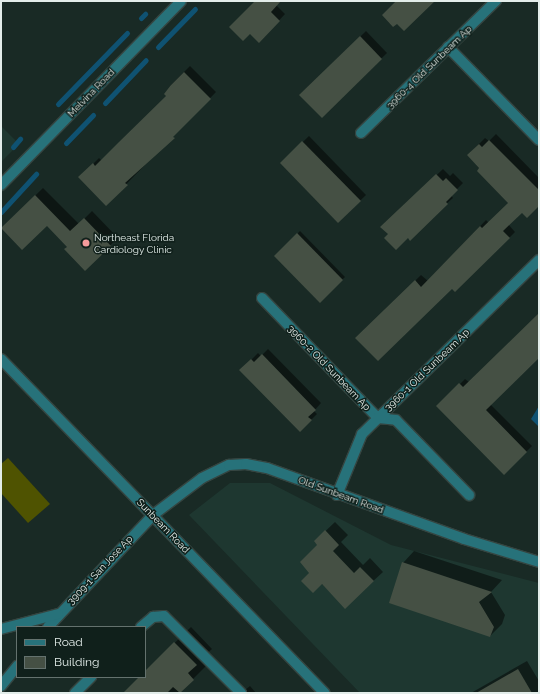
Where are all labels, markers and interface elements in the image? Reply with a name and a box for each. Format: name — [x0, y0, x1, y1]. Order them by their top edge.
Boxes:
street label: 3960-4 Old Sunbeam Ap — [384, 23, 474, 111]
street label: Melvina Road — [65, 66, 117, 120]
place label: Northeast Florida Cardiology Clinic — [94, 231, 174, 254]
marker: Northeast Florida Cardiology Clinic — [81, 238, 91, 248]
street label: 3960-2 Old Sunbeam Ap — [285, 323, 373, 413]
street label: 3960-1 Old Sunbeam Ap — [382, 326, 472, 414]
street label: Old Sunbeam Road — [297, 474, 385, 516]
street label: Sunbeam Road — [134, 496, 192, 556]
street label: 3909-1 San Jose Ap — [65, 533, 135, 607]
legend — [16, 626, 146, 678]
text: Road — [54, 635, 83, 649]
text: Building — [54, 655, 100, 669]

